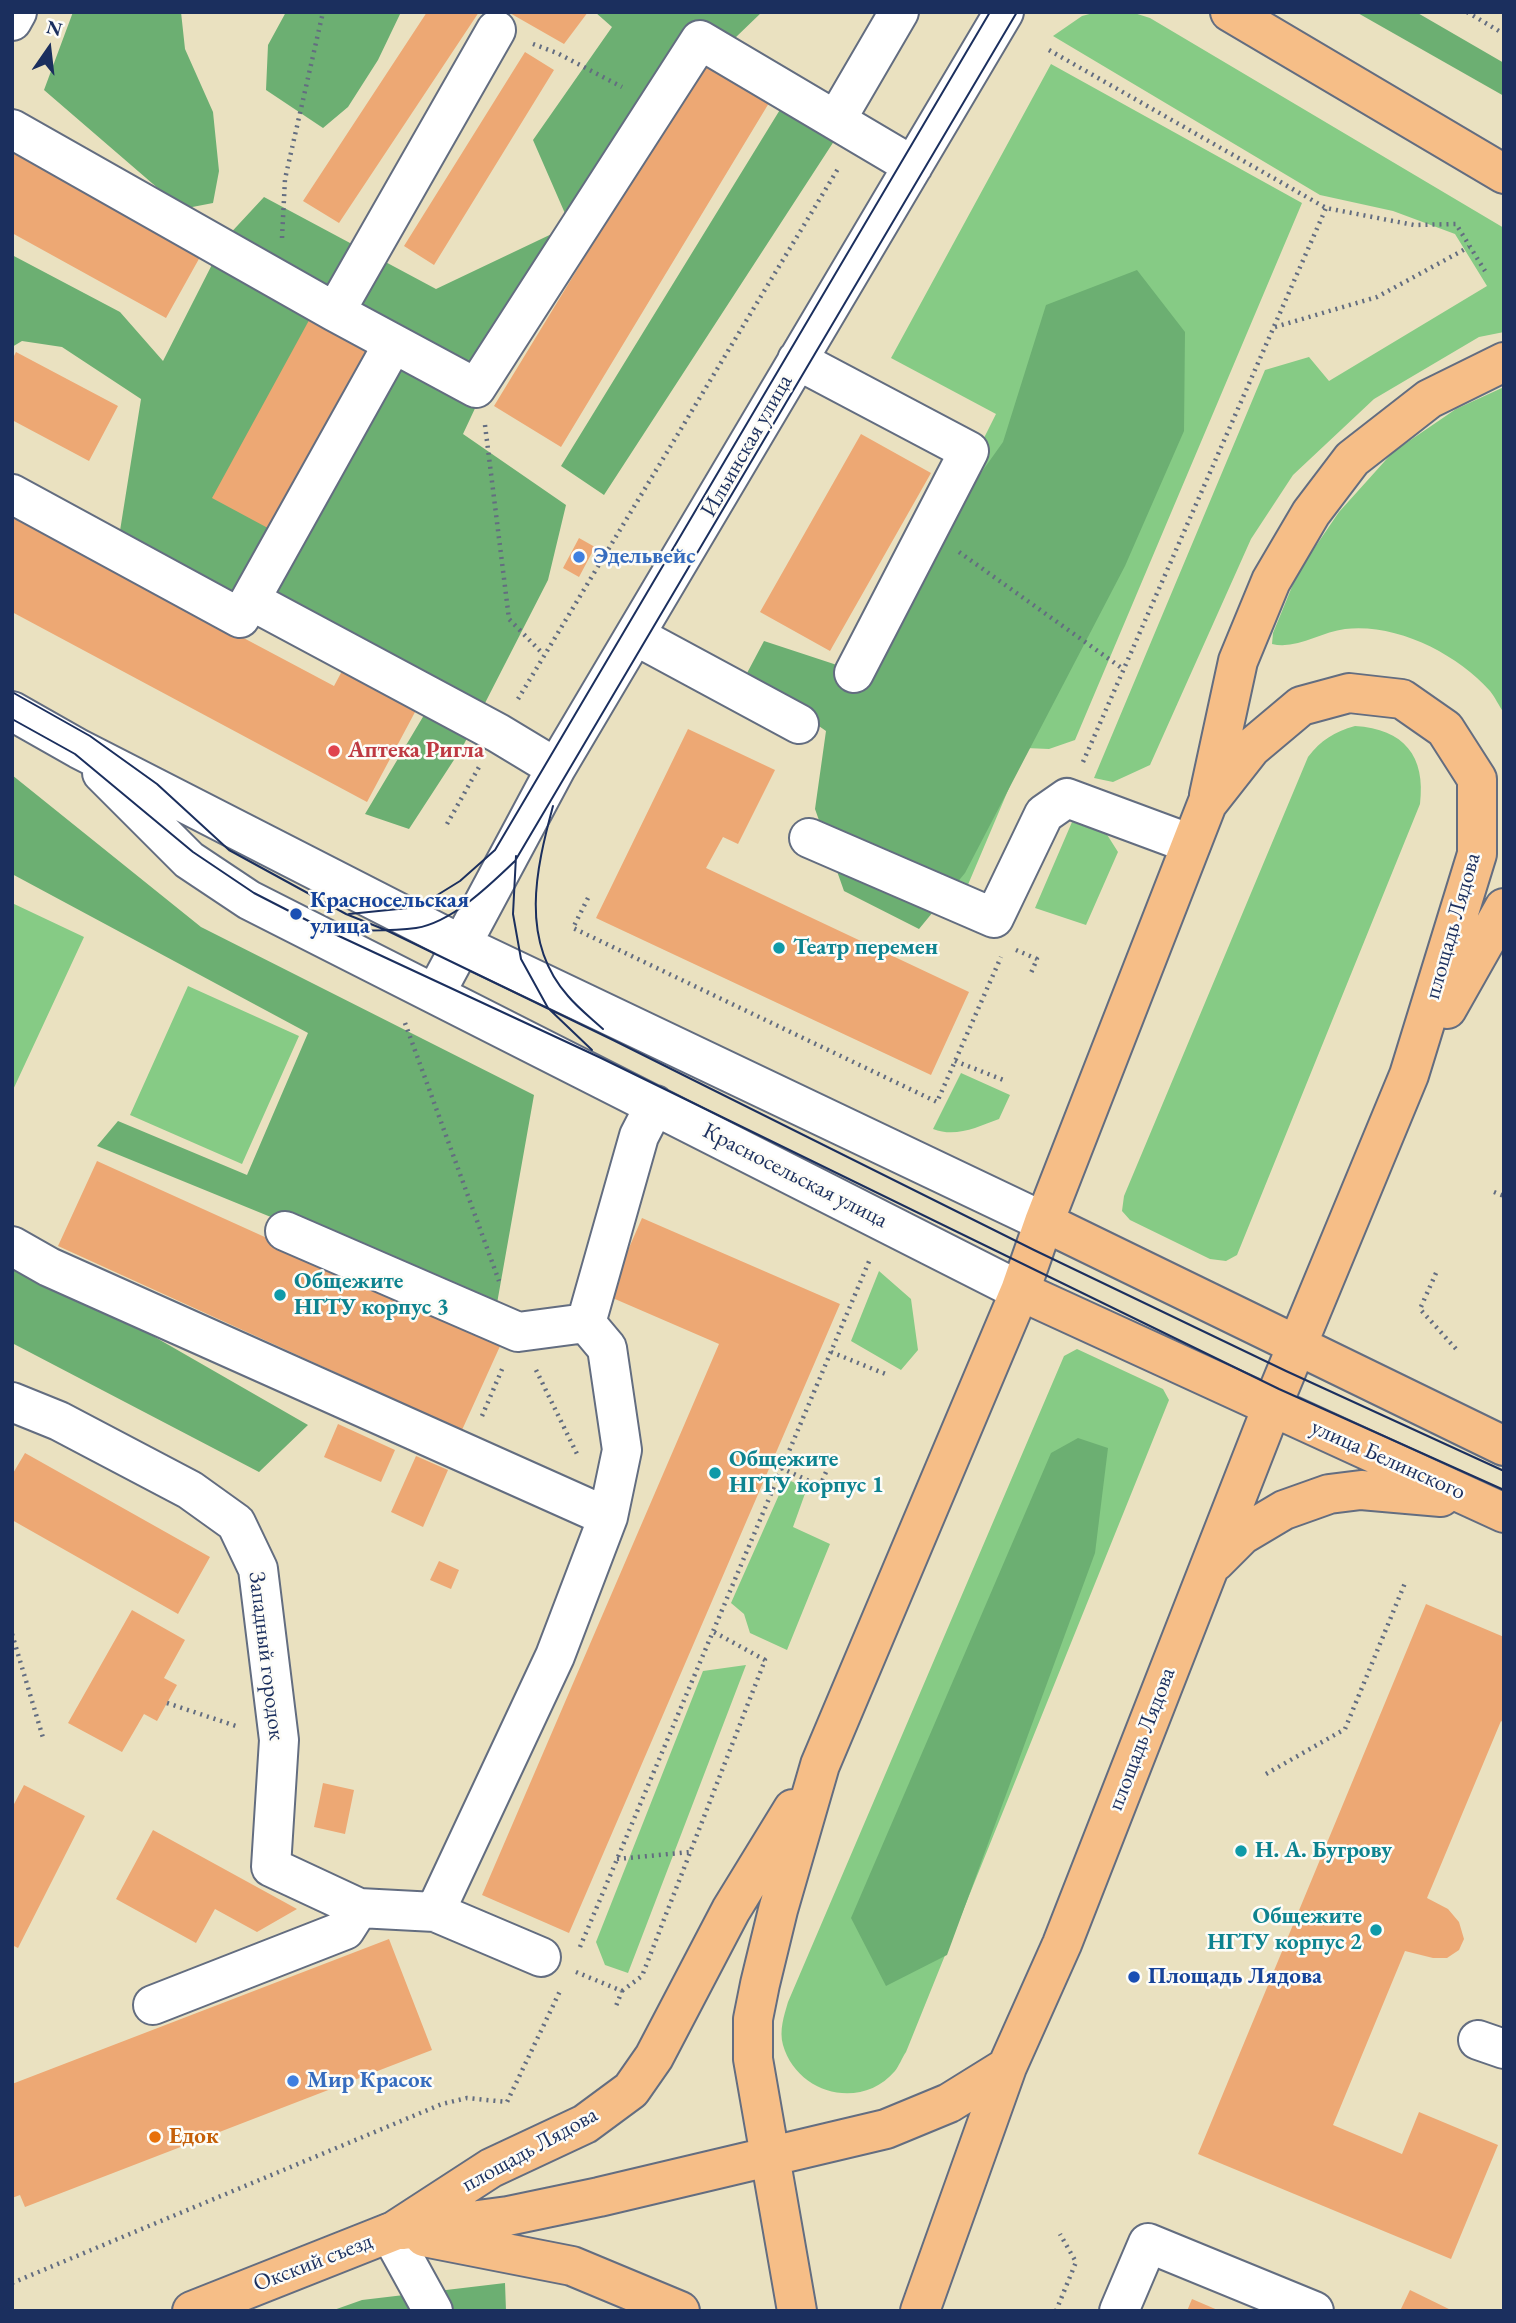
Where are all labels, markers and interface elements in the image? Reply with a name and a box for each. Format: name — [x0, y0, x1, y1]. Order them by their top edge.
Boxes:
north arrow — [14, 14, 84, 84]
text: N — [44, 14, 65, 42]
street label: Ильинская улица — [695, 370, 799, 522]
place label: Эдельвейс — [593, 543, 696, 571]
marker: Эдельвейс — [571, 549, 587, 565]
place label: Аптека Ригла — [348, 737, 484, 765]
marker: Аптека Ригла — [326, 743, 342, 759]
street label: площадь Лядова — [1419, 850, 1487, 1002]
place label: Красносельская улица — [310, 887, 469, 941]
marker: Красносельская улица — [288, 906, 304, 922]
place label: Театр перемен — [793, 934, 938, 962]
marker: Театр перемен — [771, 940, 787, 956]
street label: Красносельская улица — [698, 1117, 892, 1235]
place label: Общежите НГТУ корпус 3 — [294, 1268, 449, 1322]
marker: Общежите НГТУ корпус 3 — [272, 1287, 288, 1303]
street label: улица Белинского — [1306, 1414, 1470, 1506]
place label: Общежите НГТУ корпус 1 — [729, 1446, 884, 1500]
marker: Общежите НГТУ корпус 1 — [707, 1465, 723, 1481]
street label: Западный городок — [242, 1570, 290, 1742]
street label: площадь Лядова — [1102, 1664, 1182, 1814]
place label: Н. А. Бугрову — [1255, 1837, 1392, 1865]
marker: Н. А. Бугрову — [1233, 1843, 1249, 1859]
place label: Общежите НГТУ корпус 2 — [1207, 1903, 1362, 1957]
marker: Общежите НГТУ корпус 2 — [1368, 1922, 1384, 1938]
place label: Площадь Лядова — [1148, 1963, 1322, 1991]
marker: Площадь Лядова — [1126, 1969, 1142, 1985]
place label: Мир Красок — [307, 2067, 432, 2095]
marker: Мир Красок — [285, 2073, 301, 2089]
street label: площадь Лядова — [457, 2101, 603, 2199]
place label: Едок — [169, 2123, 219, 2151]
marker: Едок — [147, 2129, 163, 2145]
street label: Окский съезд — [250, 2228, 376, 2298]

